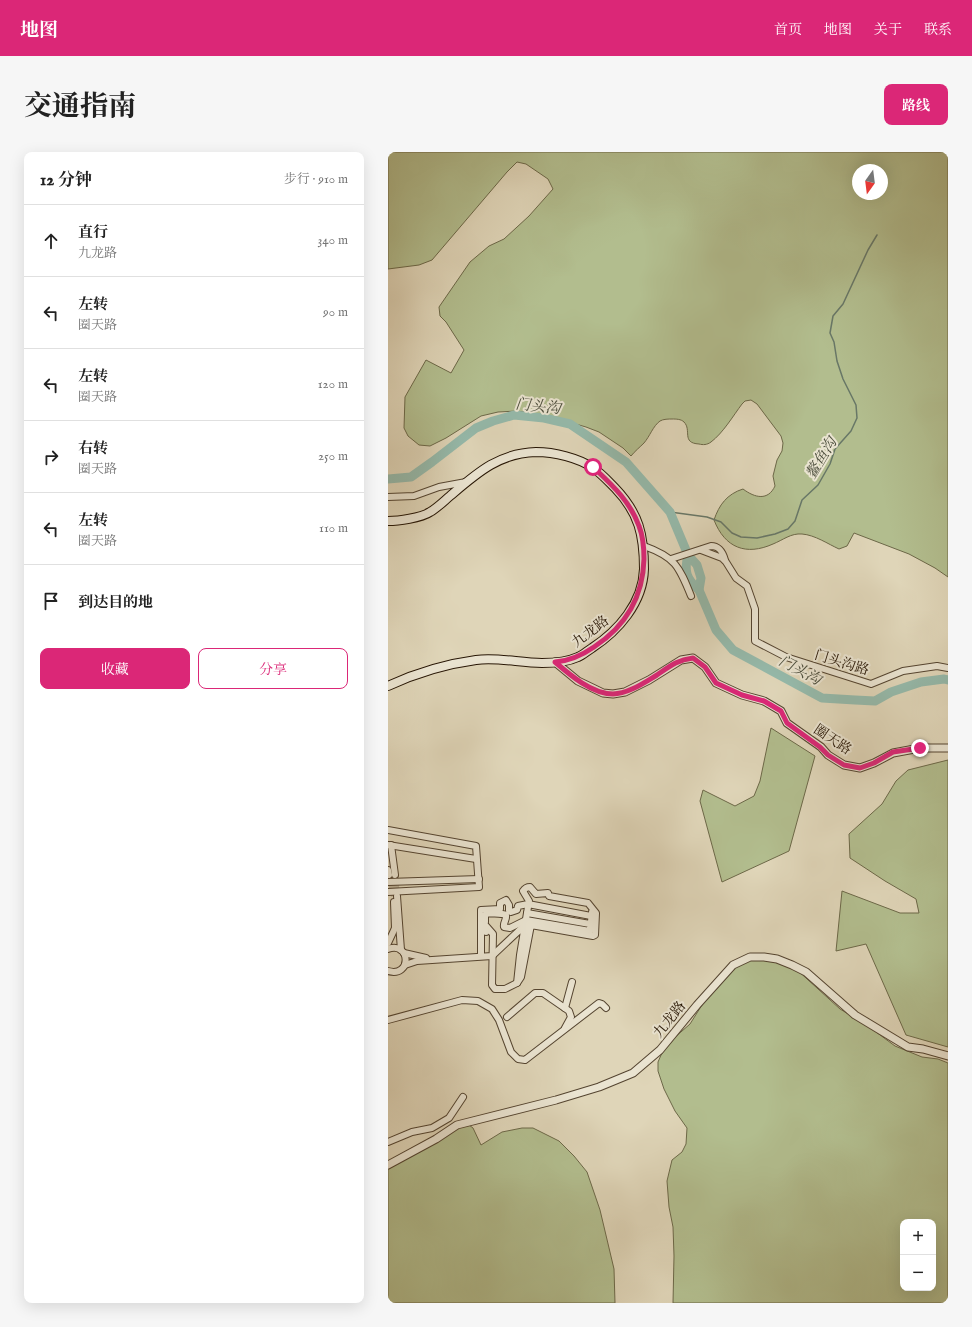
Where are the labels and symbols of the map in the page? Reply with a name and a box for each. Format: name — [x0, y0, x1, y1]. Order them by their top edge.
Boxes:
north arrow — [852, 164, 888, 200]
water label: 门头沟 — [515, 395, 563, 419]
water label: 鳌鱼沟 — [802, 432, 842, 482]
route start — [584, 458, 602, 476]
street label: 九龙路 — [568, 612, 613, 652]
street label: 门头沟路 — [812, 646, 871, 680]
water label: 门头沟 — [775, 651, 826, 690]
street label: 圈天路 — [810, 721, 855, 759]
route end — [911, 739, 929, 757]
street label: 九龙路 — [650, 998, 690, 1042]

